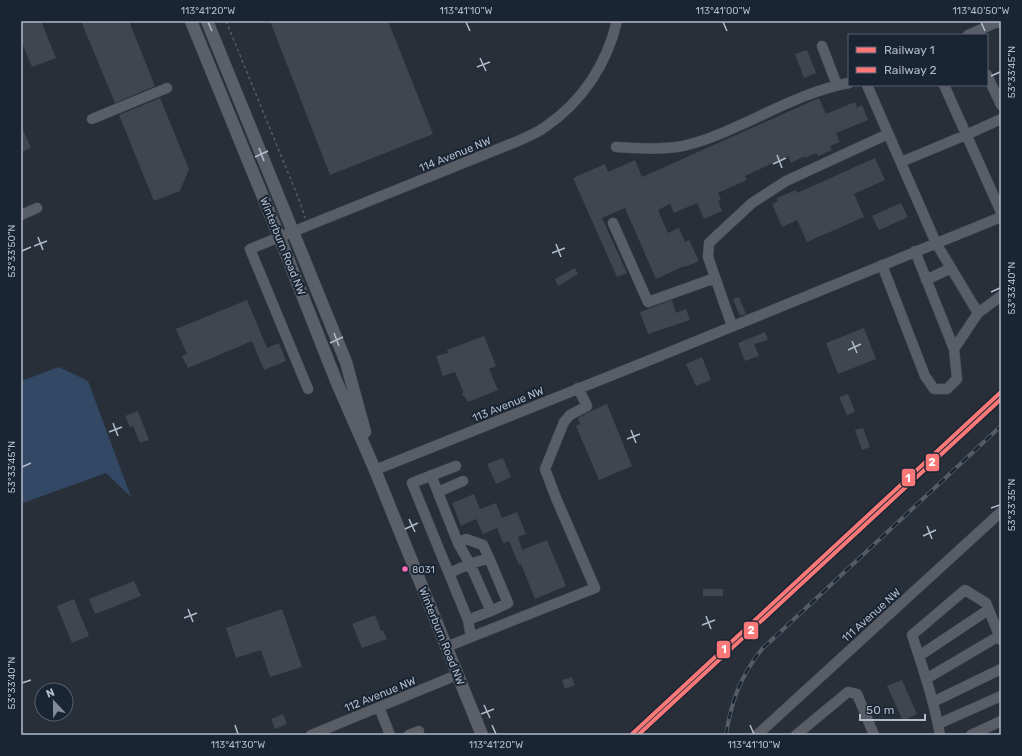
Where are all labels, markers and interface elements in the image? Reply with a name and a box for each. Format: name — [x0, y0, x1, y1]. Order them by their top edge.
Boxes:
text: 113°41'20"W — [181, 5, 235, 17]
text: 113°41'10"W — [440, 5, 492, 17]
text: 113°41'00"W — [696, 5, 750, 17]
text: 113°40'50"W — [953, 5, 1009, 17]
legend — [848, 34, 988, 86]
text: Railway 1 — [884, 43, 935, 57]
text: 53°33'45"N — [1006, 46, 1018, 98]
text: Railway 2 — [884, 63, 937, 77]
street label: 114 Avenue NW — [417, 134, 493, 175]
street label: Winterburn Road NW — [257, 195, 308, 297]
text: 53°33'50"N — [6, 224, 18, 278]
text: 53°33'40"N — [1006, 262, 1018, 314]
street label: 113 Avenue NW — [470, 384, 546, 425]
text: 53°33'45"N — [6, 441, 18, 493]
line badge: 2 — [925, 453, 940, 472]
text: 2 — [928, 456, 936, 469]
line badge: 1 — [901, 468, 916, 487]
text: 1 — [905, 472, 911, 485]
text: 53°33'35"N — [1006, 479, 1018, 531]
marker: 8031 — [400, 564, 410, 574]
place label: 8031 — [412, 564, 435, 576]
street label: Winterburn Road NW — [416, 585, 467, 687]
street label: 111 Avenue NW — [839, 586, 903, 645]
line badge: 2 — [743, 621, 759, 640]
text: 2 — [747, 624, 755, 637]
line badge: 1 — [716, 640, 731, 659]
text: 1 — [721, 643, 727, 656]
text: 53°33'40"N — [6, 657, 18, 709]
street label: 112 Avenue NW — [343, 674, 418, 715]
north arrow — [34, 682, 74, 722]
text: N — [44, 686, 57, 701]
scale bar — [860, 696, 925, 722]
text: 50 m — [866, 703, 894, 717]
text: 113°41'30"W — [211, 739, 265, 751]
text: 113°41'20"W — [469, 739, 523, 751]
text: 113°41'10"W — [728, 739, 780, 751]

